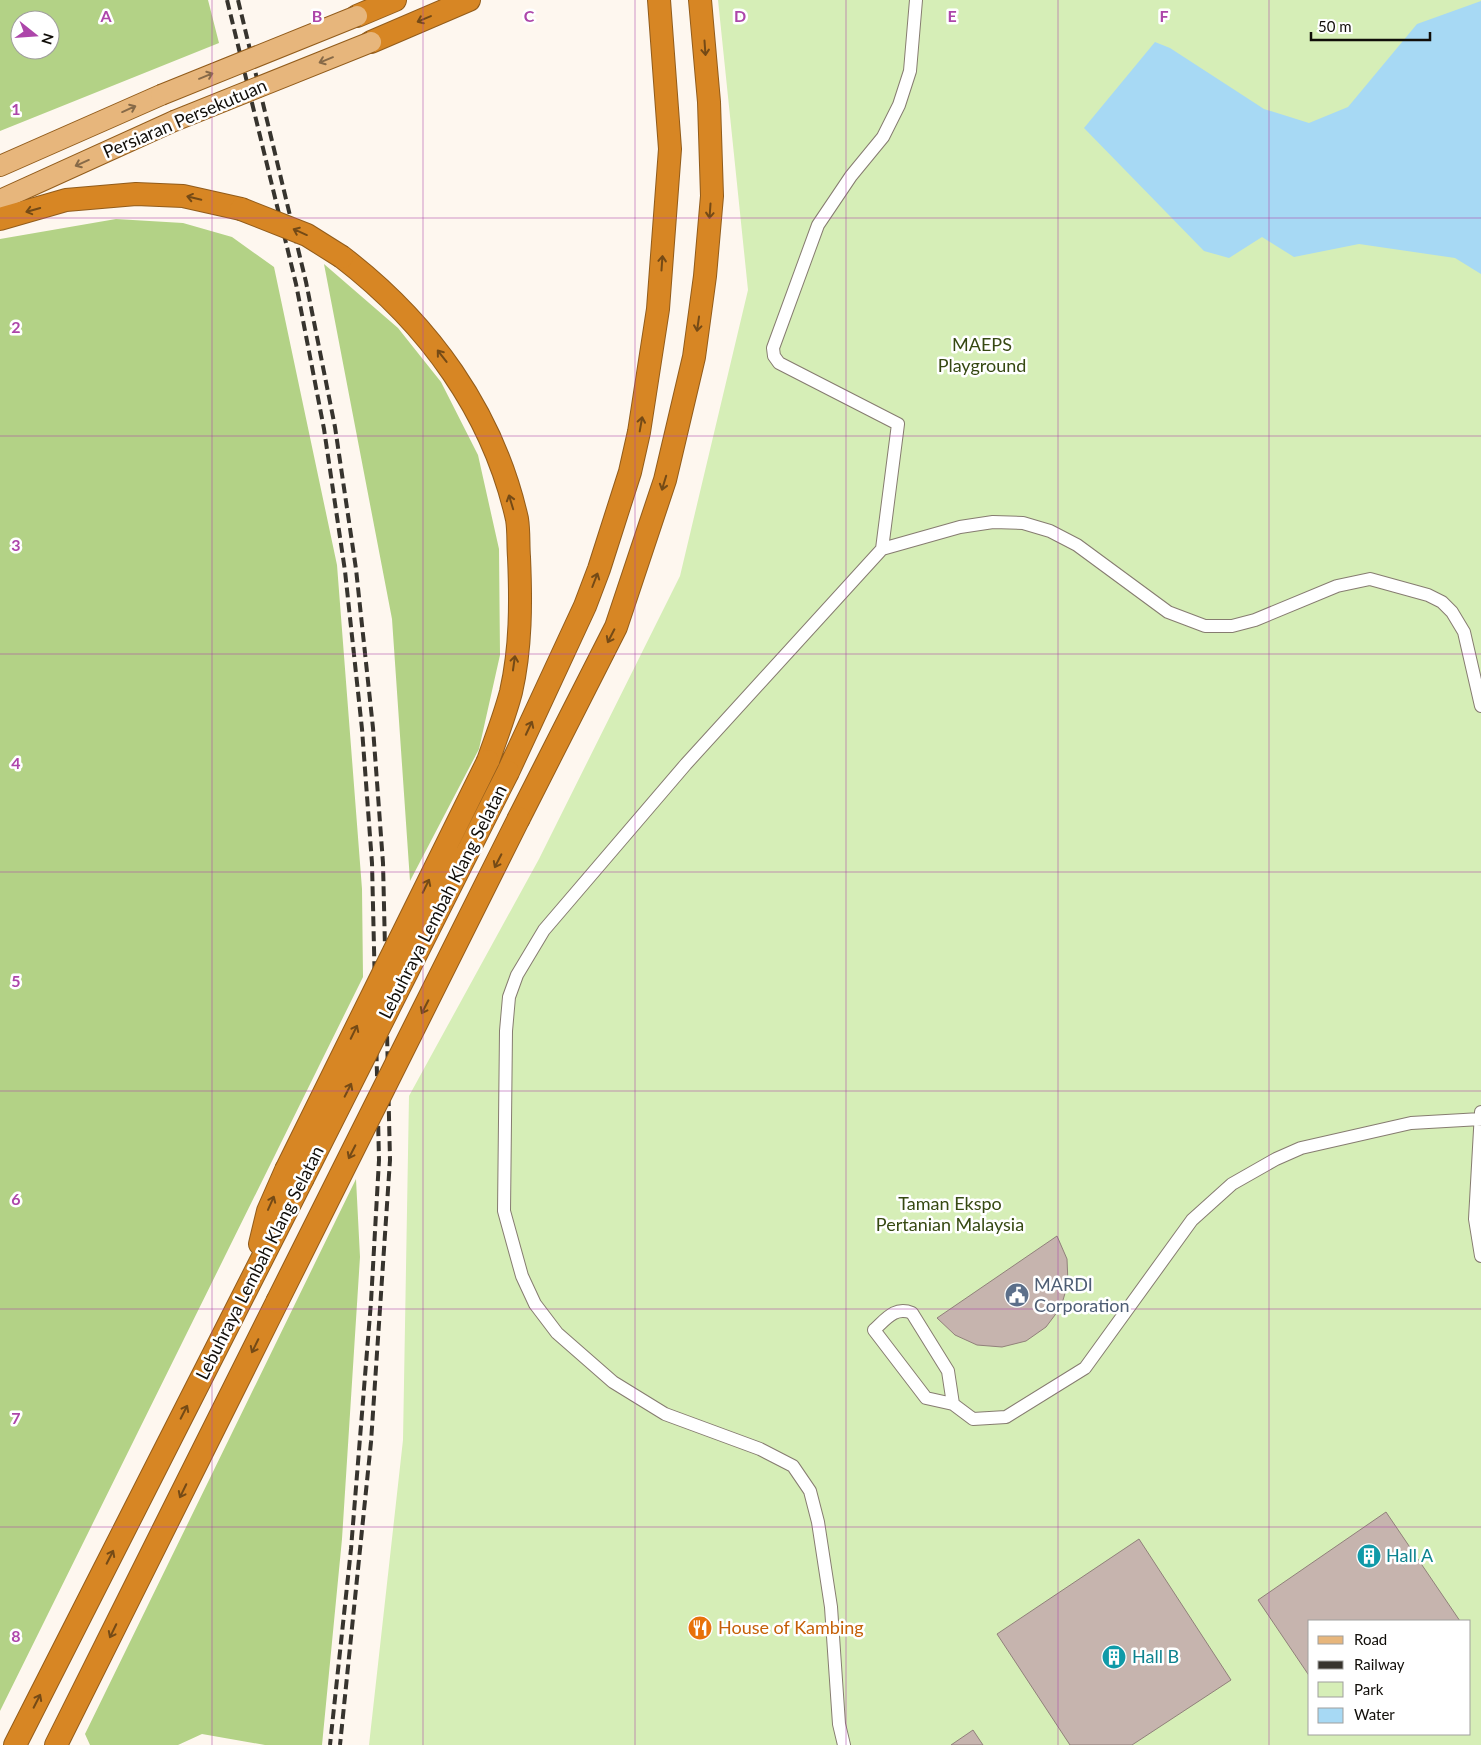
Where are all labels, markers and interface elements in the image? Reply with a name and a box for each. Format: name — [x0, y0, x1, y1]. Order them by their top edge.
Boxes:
text: A — [99, 6, 112, 25]
text: B — [312, 6, 322, 25]
text: C — [524, 6, 535, 25]
text: D — [734, 6, 746, 25]
text: E — [947, 6, 957, 25]
text: F — [1159, 6, 1169, 25]
north arrow — [10, 10, 60, 60]
scale bar — [1311, 10, 1430, 42]
one-way arrow — [417, 15, 432, 25]
text: 50 m — [1318, 17, 1352, 35]
text: N — [38, 31, 58, 47]
one-way arrow — [701, 40, 710, 56]
one-way arrow — [319, 56, 334, 65]
one-way arrow — [198, 71, 213, 81]
street label: Persiaran Persekutuan — [99, 74, 270, 163]
text: 1 — [11, 99, 21, 118]
one-way arrow — [121, 103, 136, 113]
one-way arrow — [75, 158, 90, 168]
one-way arrow — [186, 193, 202, 202]
one-way arrow — [706, 202, 715, 218]
one-way arrow — [26, 205, 42, 215]
one-way arrow — [293, 227, 308, 237]
one-way arrow — [657, 255, 666, 271]
one-way arrow — [693, 316, 703, 332]
text: 2 — [11, 317, 21, 336]
park label: MAEPS Playground — [938, 333, 1026, 376]
one-way arrow — [437, 350, 448, 363]
one-way arrow — [636, 416, 646, 432]
one-way arrow — [658, 474, 668, 490]
one-way arrow — [506, 495, 516, 511]
text: 3 — [11, 535, 21, 554]
one-way arrow — [591, 572, 600, 588]
one-way arrow — [606, 628, 615, 643]
one-way arrow — [510, 656, 520, 672]
one-way arrow — [524, 721, 534, 736]
text: 4 — [11, 753, 21, 772]
street label: Lebuhraya Lembah Klang Selatan — [373, 781, 511, 1022]
one-way arrow — [493, 854, 503, 869]
one-way arrow — [421, 879, 431, 894]
text: 5 — [11, 971, 21, 990]
one-way arrow — [420, 999, 430, 1014]
one-way arrow — [350, 1025, 359, 1040]
one-way arrow — [344, 1083, 353, 1098]
street label: Lebuhraya Lembah Klang Selatan — [190, 1142, 328, 1383]
one-way arrow — [347, 1144, 356, 1159]
text: 6 — [11, 1189, 21, 1208]
park label: Taman Ekspo Pertanian Malaysia — [876, 1192, 1024, 1235]
one-way arrow — [267, 1196, 277, 1211]
place label: MARDI Corporation — [1034, 1273, 1129, 1316]
public building icon: MARDI Corporation — [1004, 1282, 1030, 1308]
one-way arrow — [250, 1338, 259, 1353]
one-way arrow — [180, 1405, 189, 1420]
text: 7 — [11, 1408, 21, 1427]
one-way arrow — [178, 1483, 187, 1498]
building icon: Hall A — [1356, 1543, 1382, 1569]
place label: Hall A — [1386, 1544, 1434, 1566]
one-way arrow — [105, 1549, 115, 1564]
restaurant icon: House of Kambing — [687, 1615, 713, 1641]
place label: House of Kambing — [718, 1616, 864, 1638]
legend — [1308, 1620, 1471, 1735]
one-way arrow — [108, 1623, 117, 1638]
text: 8 — [11, 1626, 21, 1645]
text: Road — [1354, 1630, 1387, 1648]
building icon: Hall B — [1101, 1644, 1127, 1670]
place label: Hall B — [1132, 1645, 1179, 1667]
text: Railway — [1354, 1655, 1405, 1673]
text: Park — [1354, 1680, 1384, 1698]
one-way arrow — [32, 1694, 42, 1709]
text: Water — [1354, 1705, 1395, 1723]

